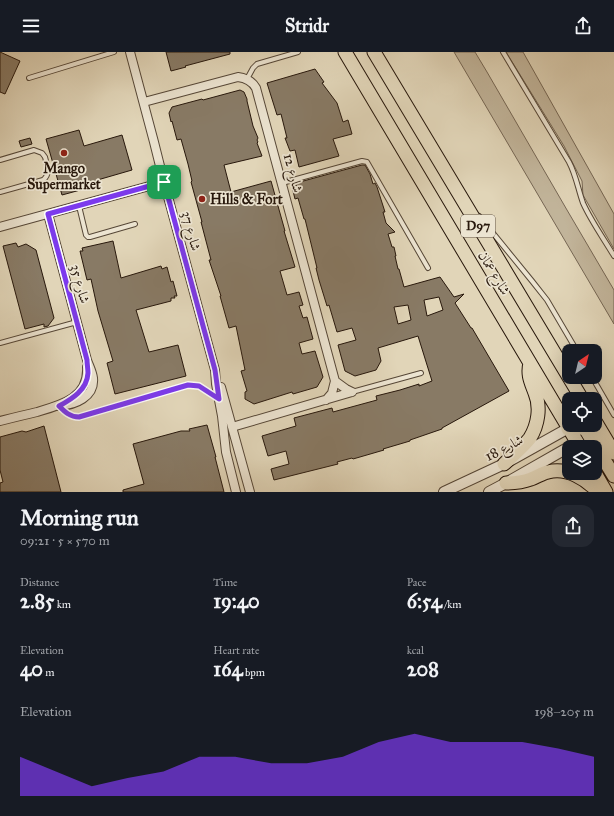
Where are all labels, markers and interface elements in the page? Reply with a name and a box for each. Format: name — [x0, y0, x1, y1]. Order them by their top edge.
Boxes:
icon: menu — [20, 15, 42, 37]
text: Stridr — [285, 15, 329, 37]
icon: share — [572, 15, 594, 37]
marker: Mango Supermarket — [59, 148, 69, 158]
street label: شارع 12 — [277, 152, 306, 195]
place label: Mango Supermarket — [27, 160, 101, 194]
pin — [147, 165, 181, 199]
icon: arrive — [153, 171, 175, 193]
place label: Hills & Fort — [210, 191, 283, 208]
marker: Hills & Fort — [197, 194, 207, 204]
street label: شارع 37 — [175, 209, 204, 254]
road number: D97 — [461, 215, 495, 237]
street label: شارع عمان — [472, 248, 514, 300]
street label: شارع 35 — [64, 263, 93, 306]
north arrow — [562, 344, 602, 384]
map controls — [562, 344, 602, 480]
button: locate — [562, 392, 602, 432]
street label: شارع 18 — [482, 431, 527, 467]
button: layers — [562, 440, 602, 480]
text: Morning run — [20, 504, 139, 531]
button: share — [552, 505, 594, 547]
text: 09:21 · 5 × 570 m — [20, 533, 110, 549]
text: Distance — [20, 576, 59, 589]
text: Time — [213, 576, 238, 589]
text: Pace — [407, 576, 427, 589]
text: 2.85 — [20, 589, 54, 613]
text: 19:40 — [213, 589, 260, 613]
text: 6:54 — [407, 589, 442, 613]
text: km — [54, 598, 71, 611]
text: /km — [442, 598, 462, 611]
text: Elevation — [20, 644, 64, 657]
text: Heart rate — [213, 644, 260, 657]
text: kcal — [407, 644, 424, 657]
text: 40 — [20, 657, 43, 681]
text: 164 — [213, 657, 243, 681]
text: 208 — [407, 657, 439, 681]
text: m — [43, 666, 54, 679]
text: bpm — [243, 666, 265, 679]
text: Elevation — [20, 704, 72, 720]
text: 198–205 m — [535, 704, 594, 720]

